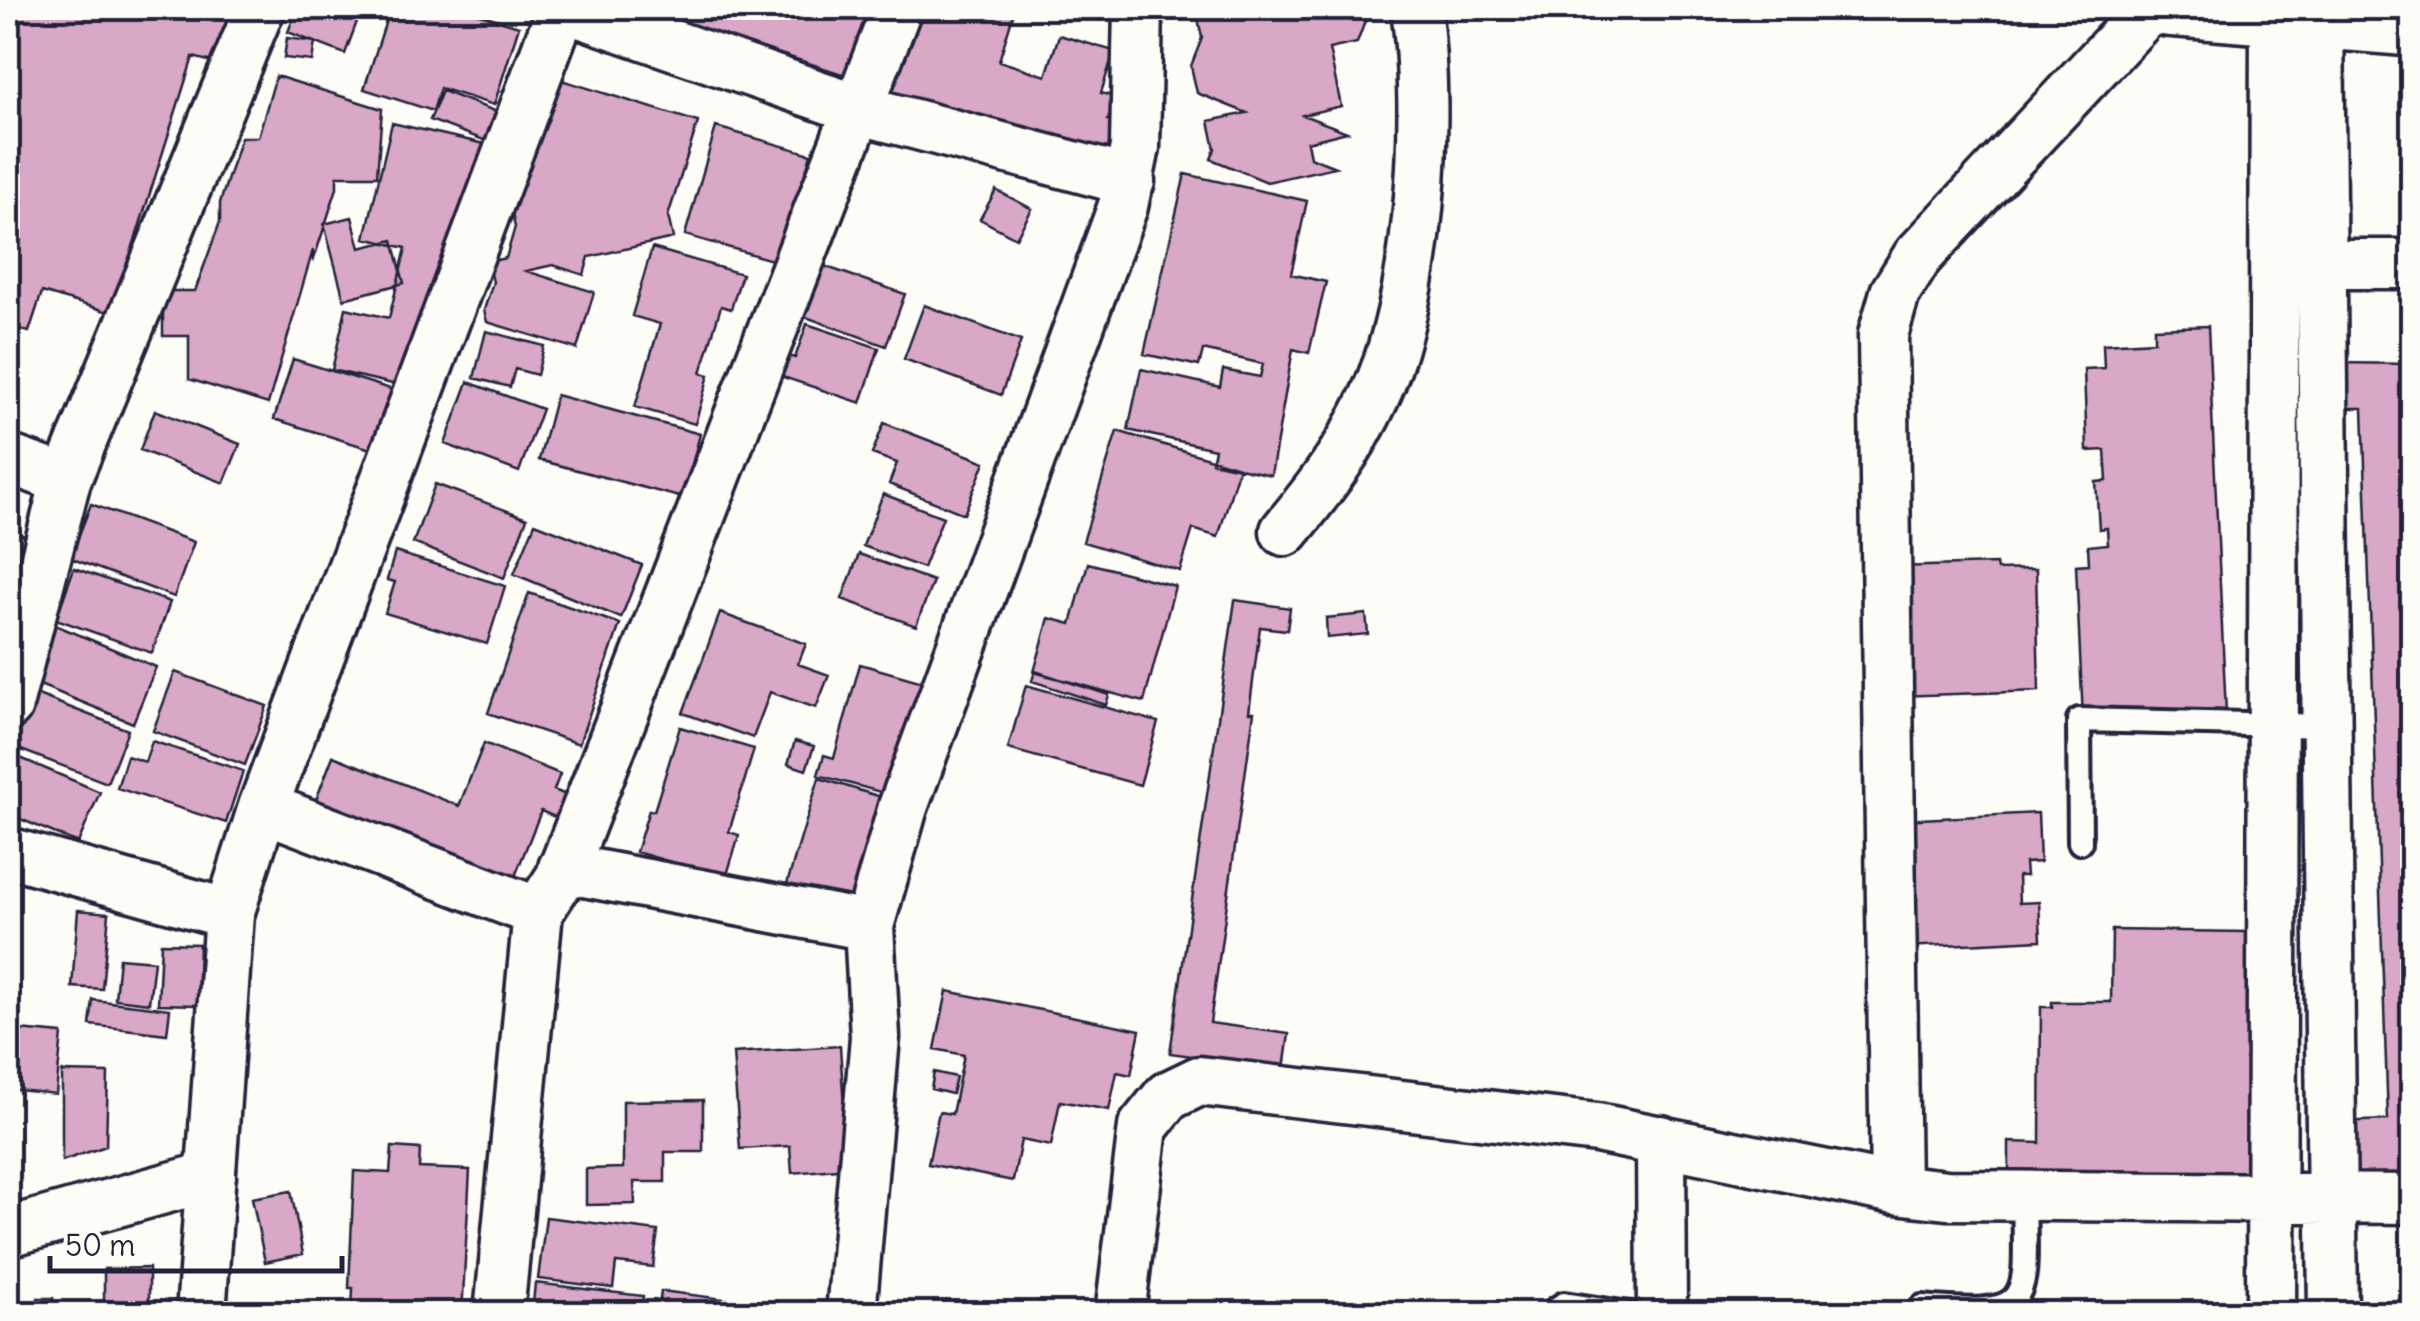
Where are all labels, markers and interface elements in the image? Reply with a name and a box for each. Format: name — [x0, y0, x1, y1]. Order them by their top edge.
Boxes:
scale bar — [50, 1211, 342, 1273]
text: 50 m — [65, 1226, 135, 1264]

